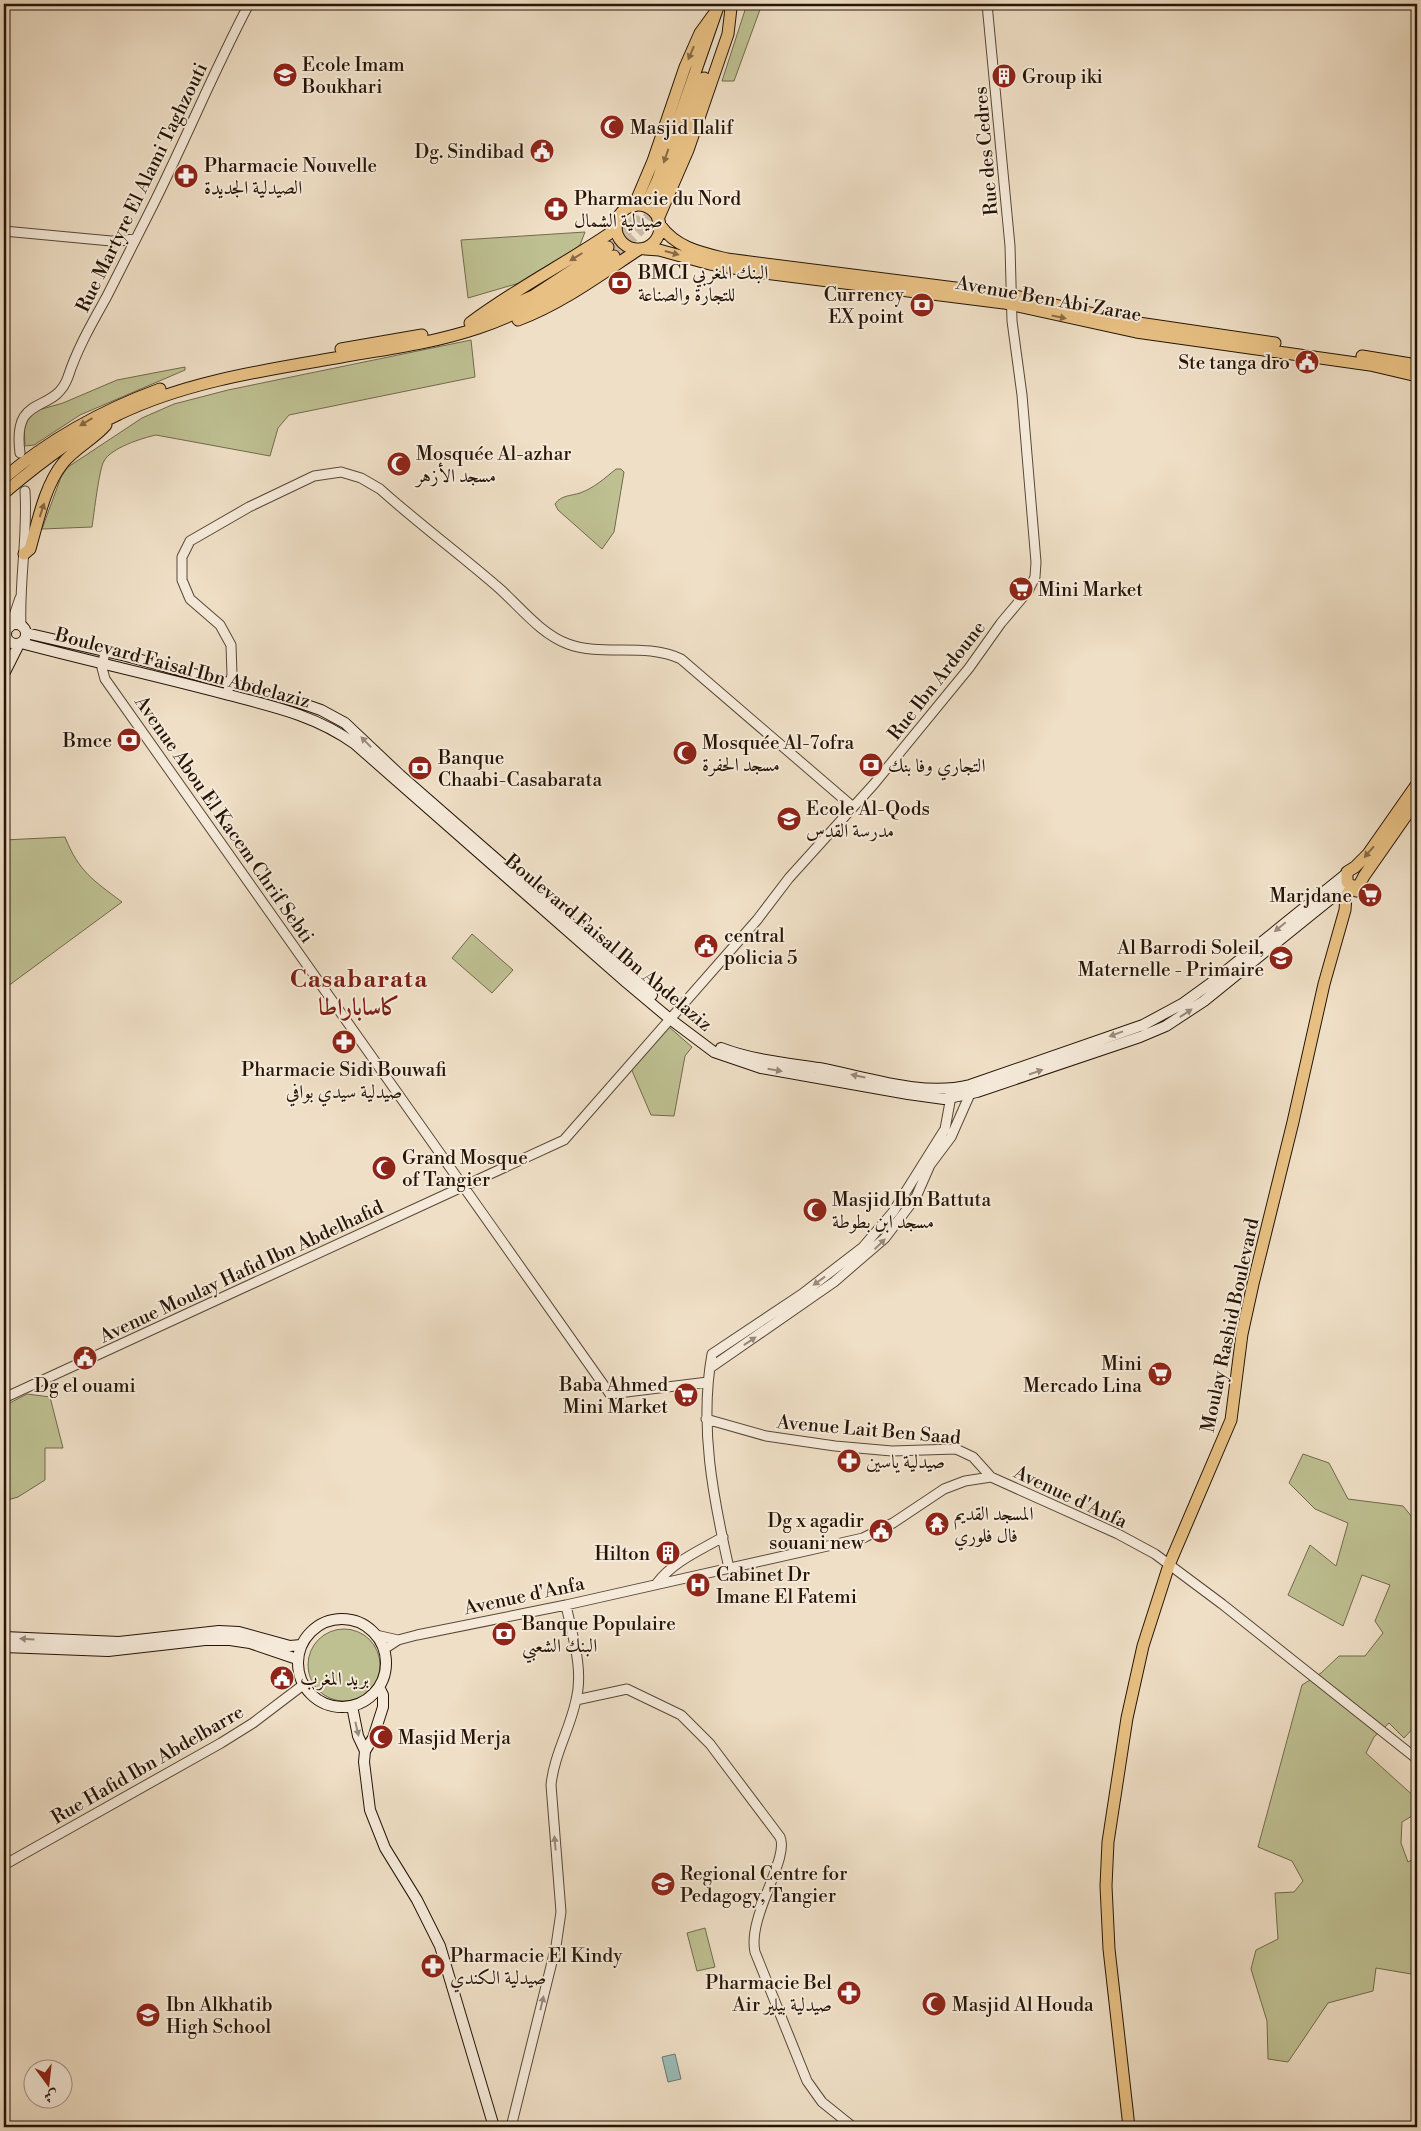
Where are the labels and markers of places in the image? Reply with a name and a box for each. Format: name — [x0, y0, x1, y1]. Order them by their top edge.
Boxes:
place label: Ecole Imam Boukhari — [301, 53, 405, 99]
school or university icon: Ecole Imam Boukhari — [272, 62, 298, 88]
building icon: Group iki — [991, 63, 1017, 89]
place label: Group iki — [1022, 65, 1103, 89]
mosque icon: Masjid Ilalif — [599, 114, 625, 140]
place label: Masjid Ilalif — [630, 116, 734, 140]
public building icon: Dg. Sindibad — [529, 138, 555, 164]
place label: Dg. Sindibad — [415, 140, 524, 164]
place label: Pharmacie Nouvelle الصيدلية الجديدة — [204, 154, 377, 200]
pharmacy icon: Pharmacie Nouvelle الصيدلية الجديدة — [173, 163, 199, 189]
place label: Pharmacie du Nord صيدلية الشمال — [574, 187, 741, 233]
pharmacy icon: Pharmacie du Nord صيدلية الشمال — [543, 196, 569, 222]
place label: BMCI البنك المغربي للتجارة والصناعة — [637, 261, 768, 307]
bank icon: BMCI البنك المغربي للتجارة والصناعة — [607, 270, 633, 296]
place label: Currency EX point — [824, 283, 905, 329]
bank icon: Currency EX point — [909, 292, 935, 318]
public building icon: Ste tanga dro — [1294, 349, 1320, 375]
place label: Ste tanga dro — [1178, 351, 1290, 375]
place label: Mosquée Al-azhar مسجد الأزهر — [414, 442, 572, 488]
mosque icon: Mosquée Al-azhar مسجد الأزهر — [386, 451, 412, 477]
supermarket icon: Mini Market — [1008, 576, 1034, 602]
place label: Mini Market — [1038, 578, 1143, 602]
bank icon: Bmce — [116, 727, 142, 753]
place label: Bmce — [62, 729, 112, 753]
place label: Mosquée Al-7ofra مسجد الحفرة — [702, 731, 855, 777]
mosque icon: Mosquée Al-7ofra مسجد الحفرة — [672, 740, 698, 766]
place label: Banque Chaabi-Casabarata — [437, 746, 602, 792]
bank icon: التجاري وفا بنك — [858, 752, 884, 778]
place label: التجاري وفا بنك — [888, 754, 986, 781]
bank icon: Banque Chaabi-Casabarata — [407, 755, 433, 781]
place label: Ecole Al-Qods مدرسة القدس — [806, 797, 930, 843]
school or university icon: Ecole Al-Qods مدرسة القدس — [776, 806, 802, 832]
supermarket icon: Marjdane — [1357, 882, 1383, 908]
place label: Marjdane — [1269, 884, 1352, 908]
place label: central policia 5 — [724, 924, 797, 970]
public building icon: central policia 5 — [693, 933, 719, 959]
place label: Al Barrodi Soleil, Maternelle - Primaire — [1078, 936, 1264, 982]
school or university icon: Al Barrodi Soleil, Maternelle - Primaire — [1268, 945, 1294, 971]
pharmacy icon: Pharmacie Sidi Bouwafi صيدلية سيدي بوافي — [331, 1029, 357, 1055]
place label: Pharmacie Sidi Bouwafi صيدلية سيدي بوافي — [241, 1058, 447, 1107]
place label: Grand Mosque of Tangier — [402, 1146, 528, 1192]
mosque icon: Grand Mosque of Tangier — [371, 1155, 397, 1181]
place label: Masjid Ibn Battuta مسجد ابن بطوطة — [832, 1188, 992, 1234]
mosque icon: Masjid Ibn Battuta مسجد ابن بطوطة — [802, 1197, 828, 1223]
public building icon: Dg el ouami — [72, 1345, 98, 1371]
place label: Mini Mercado Lina — [1023, 1352, 1142, 1398]
supermarket icon: Mini Mercado Lina — [1147, 1361, 1173, 1387]
place label: Baba Ahmed Mini Market — [558, 1373, 668, 1419]
place label: Dg el ouami — [34, 1374, 136, 1398]
supermarket icon: Baba Ahmed Mini Market — [673, 1382, 699, 1408]
pharmacy icon: صيدلية ياسين — [836, 1448, 862, 1474]
place label: صيدلية ياسين — [866, 1450, 945, 1474]
place label: المسجد القديم فال فلوري — [954, 1502, 1034, 1551]
place label: Dg x agadir souani new — [768, 1509, 865, 1555]
temple icon: المسجد القديم فال فلوري — [924, 1511, 950, 1537]
public building icon: Dg x agadir souani new — [868, 1518, 894, 1544]
building icon: Hilton — [655, 1540, 681, 1566]
place label: Hilton — [594, 1542, 650, 1566]
place label: Cabinet Dr Imane El Fatemi — [716, 1563, 857, 1609]
hospital icon: Cabinet Dr Imane El Fatemi — [685, 1572, 711, 1598]
place label: Banque Populaire البنك الشعبي — [521, 1612, 676, 1664]
bank icon: Banque Populaire البنك الشعبي — [491, 1621, 517, 1647]
public building icon: بريد المغرب — [269, 1665, 295, 1691]
place label: بريد المغرب — [300, 1667, 369, 1691]
mosque icon: Masjid Merja — [368, 1724, 394, 1750]
place label: Masjid Merja — [398, 1726, 511, 1750]
place label: Regional Centre for Pedagogy, Tangier — [680, 1862, 848, 1908]
school or university icon: Regional Centre for Pedagogy, Tangier — [650, 1871, 676, 1897]
place label: Pharmacie El Kindy صيدلية الكندي — [450, 1944, 623, 1993]
pharmacy icon: Pharmacie El Kindy صيدلية الكندي — [420, 1953, 446, 1979]
place label: Pharmacie Bel Air صيدلية بيلير — [705, 1971, 832, 2017]
pharmacy icon: Pharmacie Bel Air صيدلية بيلير — [836, 1980, 862, 2006]
mosque icon: Masjid Al Houda — [921, 1991, 947, 2017]
place label: Ibn Alkhatib High School — [166, 1993, 273, 2039]
place label: Masjid Al Houda — [952, 1993, 1094, 2017]
school or university icon: Ibn Alkhatib High School — [135, 2002, 161, 2028]

